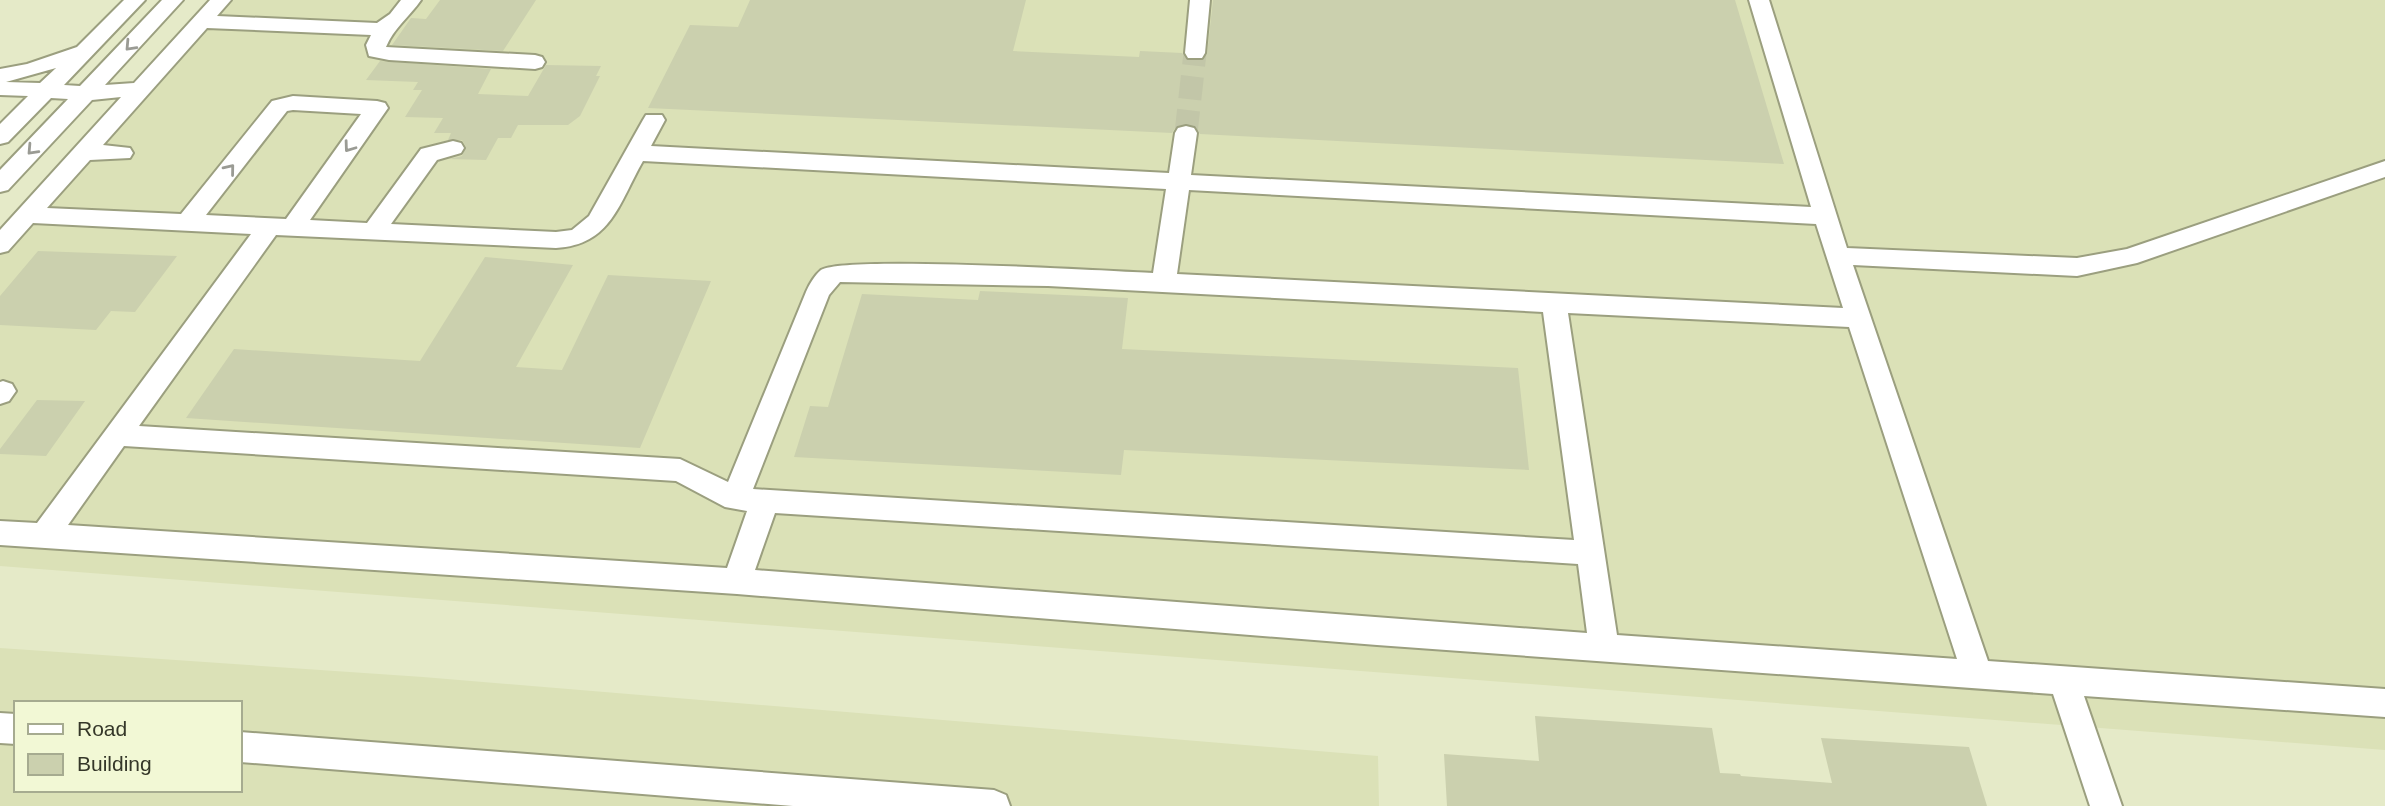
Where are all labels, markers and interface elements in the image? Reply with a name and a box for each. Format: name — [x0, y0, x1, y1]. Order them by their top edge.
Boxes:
one-way arrow — [126, 38, 139, 51]
one-way arrow — [345, 140, 358, 152]
one-way arrow — [28, 142, 40, 155]
one-way arrow — [222, 165, 234, 178]
legend — [14, 701, 242, 792]
text: Road — [77, 717, 127, 740]
text: Building — [77, 752, 152, 775]

